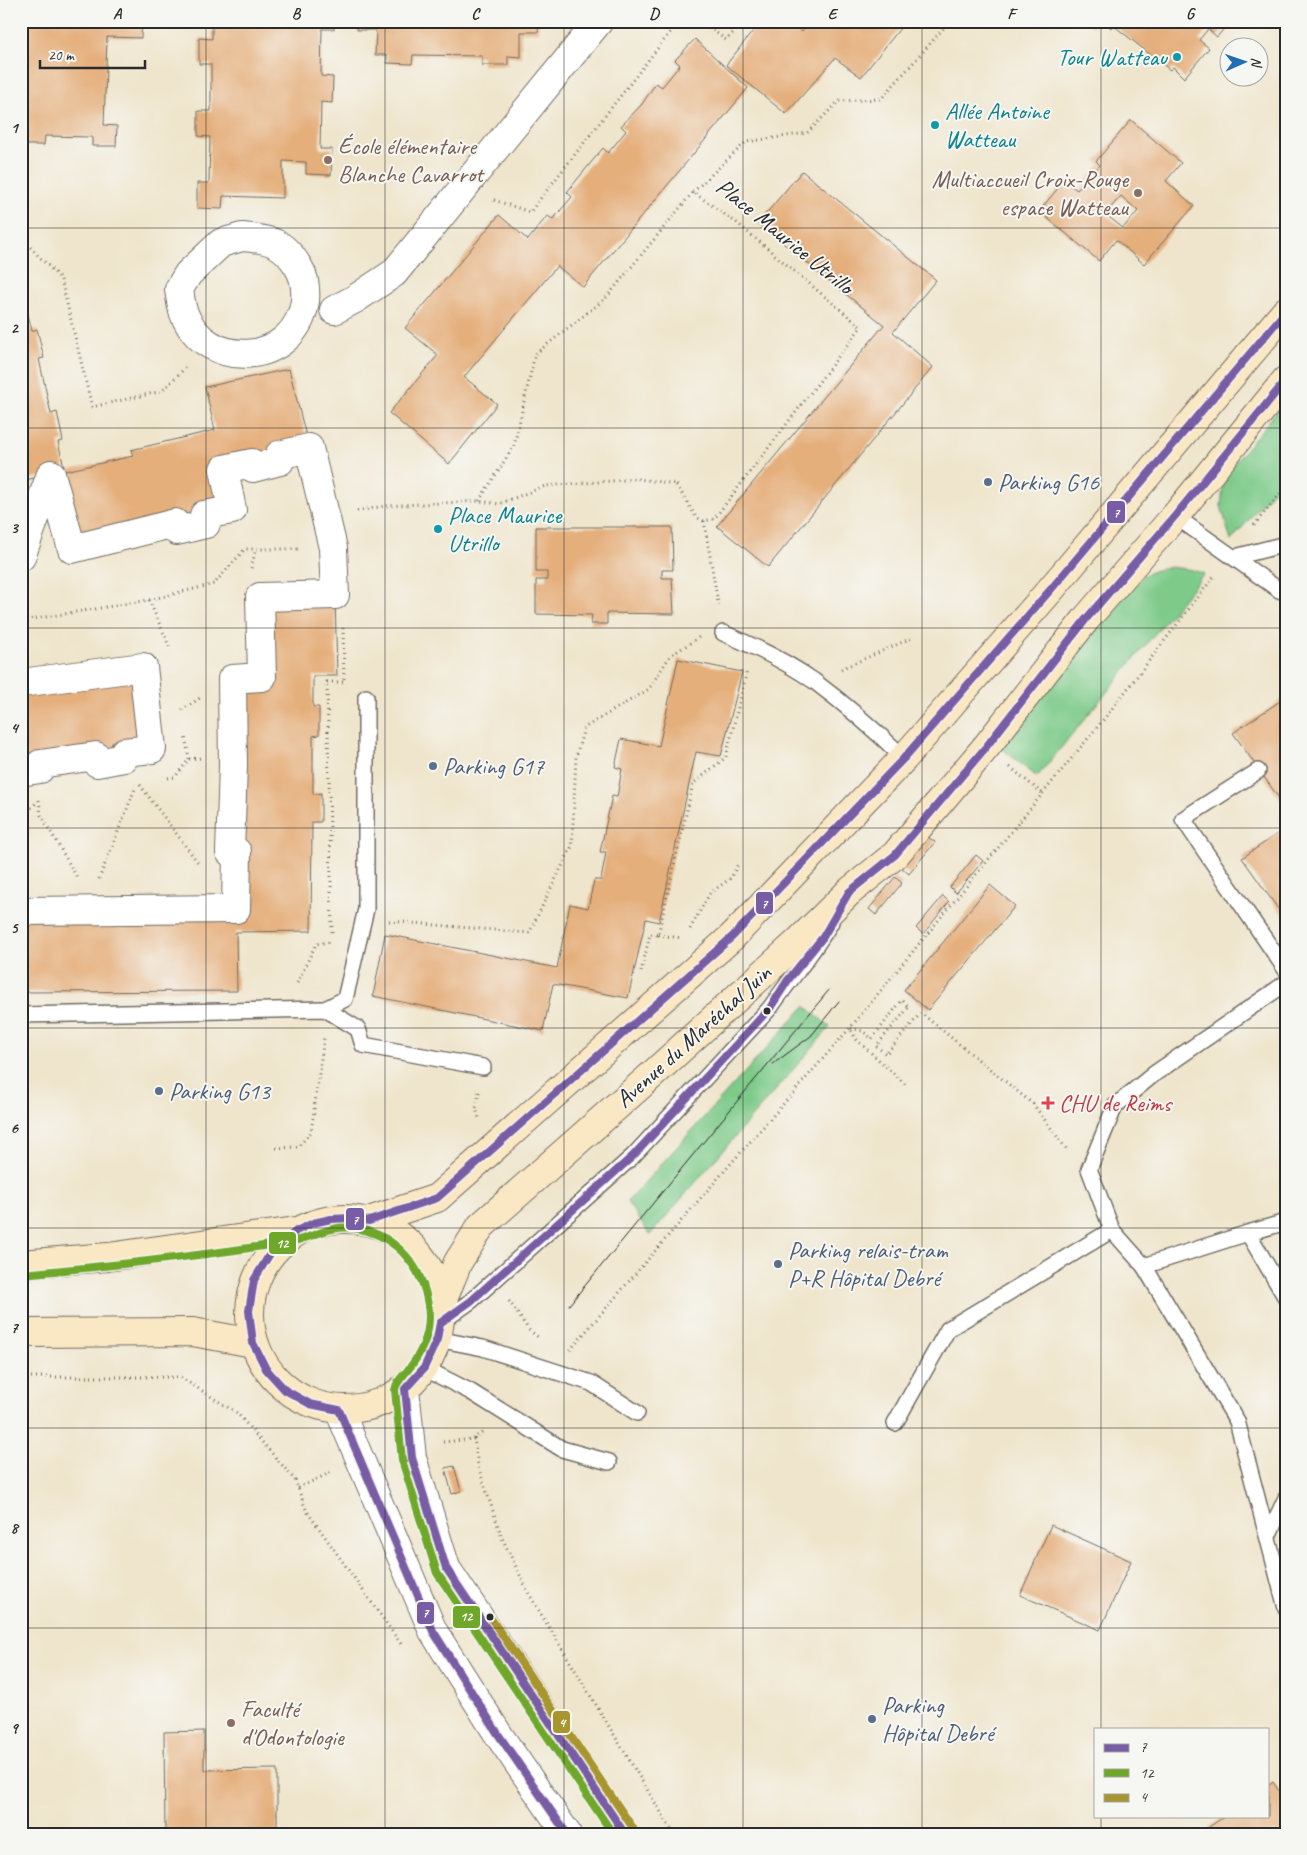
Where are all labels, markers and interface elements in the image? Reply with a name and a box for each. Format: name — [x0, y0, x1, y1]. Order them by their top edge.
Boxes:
text: A — [113, 4, 123, 24]
text: B — [292, 4, 302, 24]
text: C — [471, 4, 481, 24]
text: D — [649, 4, 660, 24]
text: E — [828, 4, 839, 24]
text: F — [1007, 4, 1018, 24]
text: G — [1186, 4, 1196, 24]
scale bar — [40, 38, 145, 70]
north arrow — [1220, 38, 1270, 88]
place label: Tour Watteau — [1057, 42, 1169, 72]
text: 20 m — [48, 46, 75, 65]
marker: Tour Watteau — [1171, 51, 1183, 63]
text: N — [1248, 57, 1265, 69]
place label: Allée Antoine Watteau — [945, 96, 1051, 154]
text: 1 — [10, 118, 19, 138]
marker: Allée Antoine Watteau — [929, 119, 941, 131]
place label: École élémentaire Blanche Cavarrot — [338, 131, 485, 189]
marker: École élémentaire Blanche Cavarrot — [322, 154, 334, 166]
place label: Multiaccueil Croix-Rouge espace Watteau — [932, 164, 1130, 222]
street label: Place Maurice Utrillo — [710, 171, 862, 302]
marker: Multiaccueil Croix-Rouge espace Watteau — [1132, 187, 1144, 199]
text: 2 — [10, 318, 19, 338]
place label: Parking G16 — [998, 467, 1100, 497]
marker: Parking G16 — [982, 476, 994, 488]
place label: Place Maurice Utrillo — [448, 500, 564, 558]
line badge: 7 — [1106, 500, 1126, 524]
text: 7 — [1113, 504, 1121, 521]
text: 3 — [10, 518, 19, 538]
marker: Place Maurice Utrillo — [432, 523, 444, 535]
text: 4 — [10, 718, 19, 738]
place label: Parking G17 — [443, 751, 545, 781]
marker: Parking G17 — [427, 760, 439, 772]
line badge: 7 — [755, 891, 774, 915]
text: 7 — [761, 895, 769, 912]
text: 5 — [11, 918, 20, 938]
street label: Avenue du Maréchal Juin — [609, 957, 778, 1114]
unlabelled marker — [762, 1006, 772, 1016]
place label: Parking G13 — [169, 1076, 272, 1106]
marker: Parking G13 — [153, 1085, 165, 1097]
place label: CHU de Reims — [1059, 1088, 1173, 1118]
marker: CHU de Reims — [1041, 1096, 1055, 1110]
text: 6 — [10, 1118, 19, 1138]
line badge: 7 — [345, 1207, 365, 1231]
text: 7 — [352, 1211, 360, 1228]
line badge: 12 — [268, 1231, 297, 1255]
text: 12 — [276, 1235, 290, 1252]
place label: Parking relais-tram P+R Hôpital Debré — [788, 1235, 948, 1293]
marker: Parking relais-tram P+R Hôpital Debré — [772, 1258, 784, 1270]
text: 7 — [10, 1318, 19, 1338]
text: 8 — [10, 1518, 19, 1538]
line badge: 7 — [416, 1601, 435, 1625]
text: 7 — [422, 1604, 430, 1621]
line badge: 12 — [452, 1605, 481, 1629]
text: 12 — [460, 1608, 474, 1625]
unlabelled marker — [485, 1612, 495, 1622]
place label: Parking Hôpital Debré — [882, 1690, 998, 1748]
place label: Faculté d'Odontologie — [241, 1694, 346, 1752]
line badge: 4 — [552, 1710, 571, 1734]
marker: Parking Hôpital Debré — [866, 1713, 878, 1725]
text: 4 — [559, 1714, 567, 1731]
marker: Faculté d'Odontologie — [225, 1717, 237, 1729]
text: 9 — [10, 1718, 19, 1738]
legend — [1094, 1728, 1270, 1818]
text: 7 — [1140, 1738, 1148, 1757]
text: 12 — [1140, 1764, 1155, 1783]
text: 4 — [1140, 1788, 1148, 1807]

